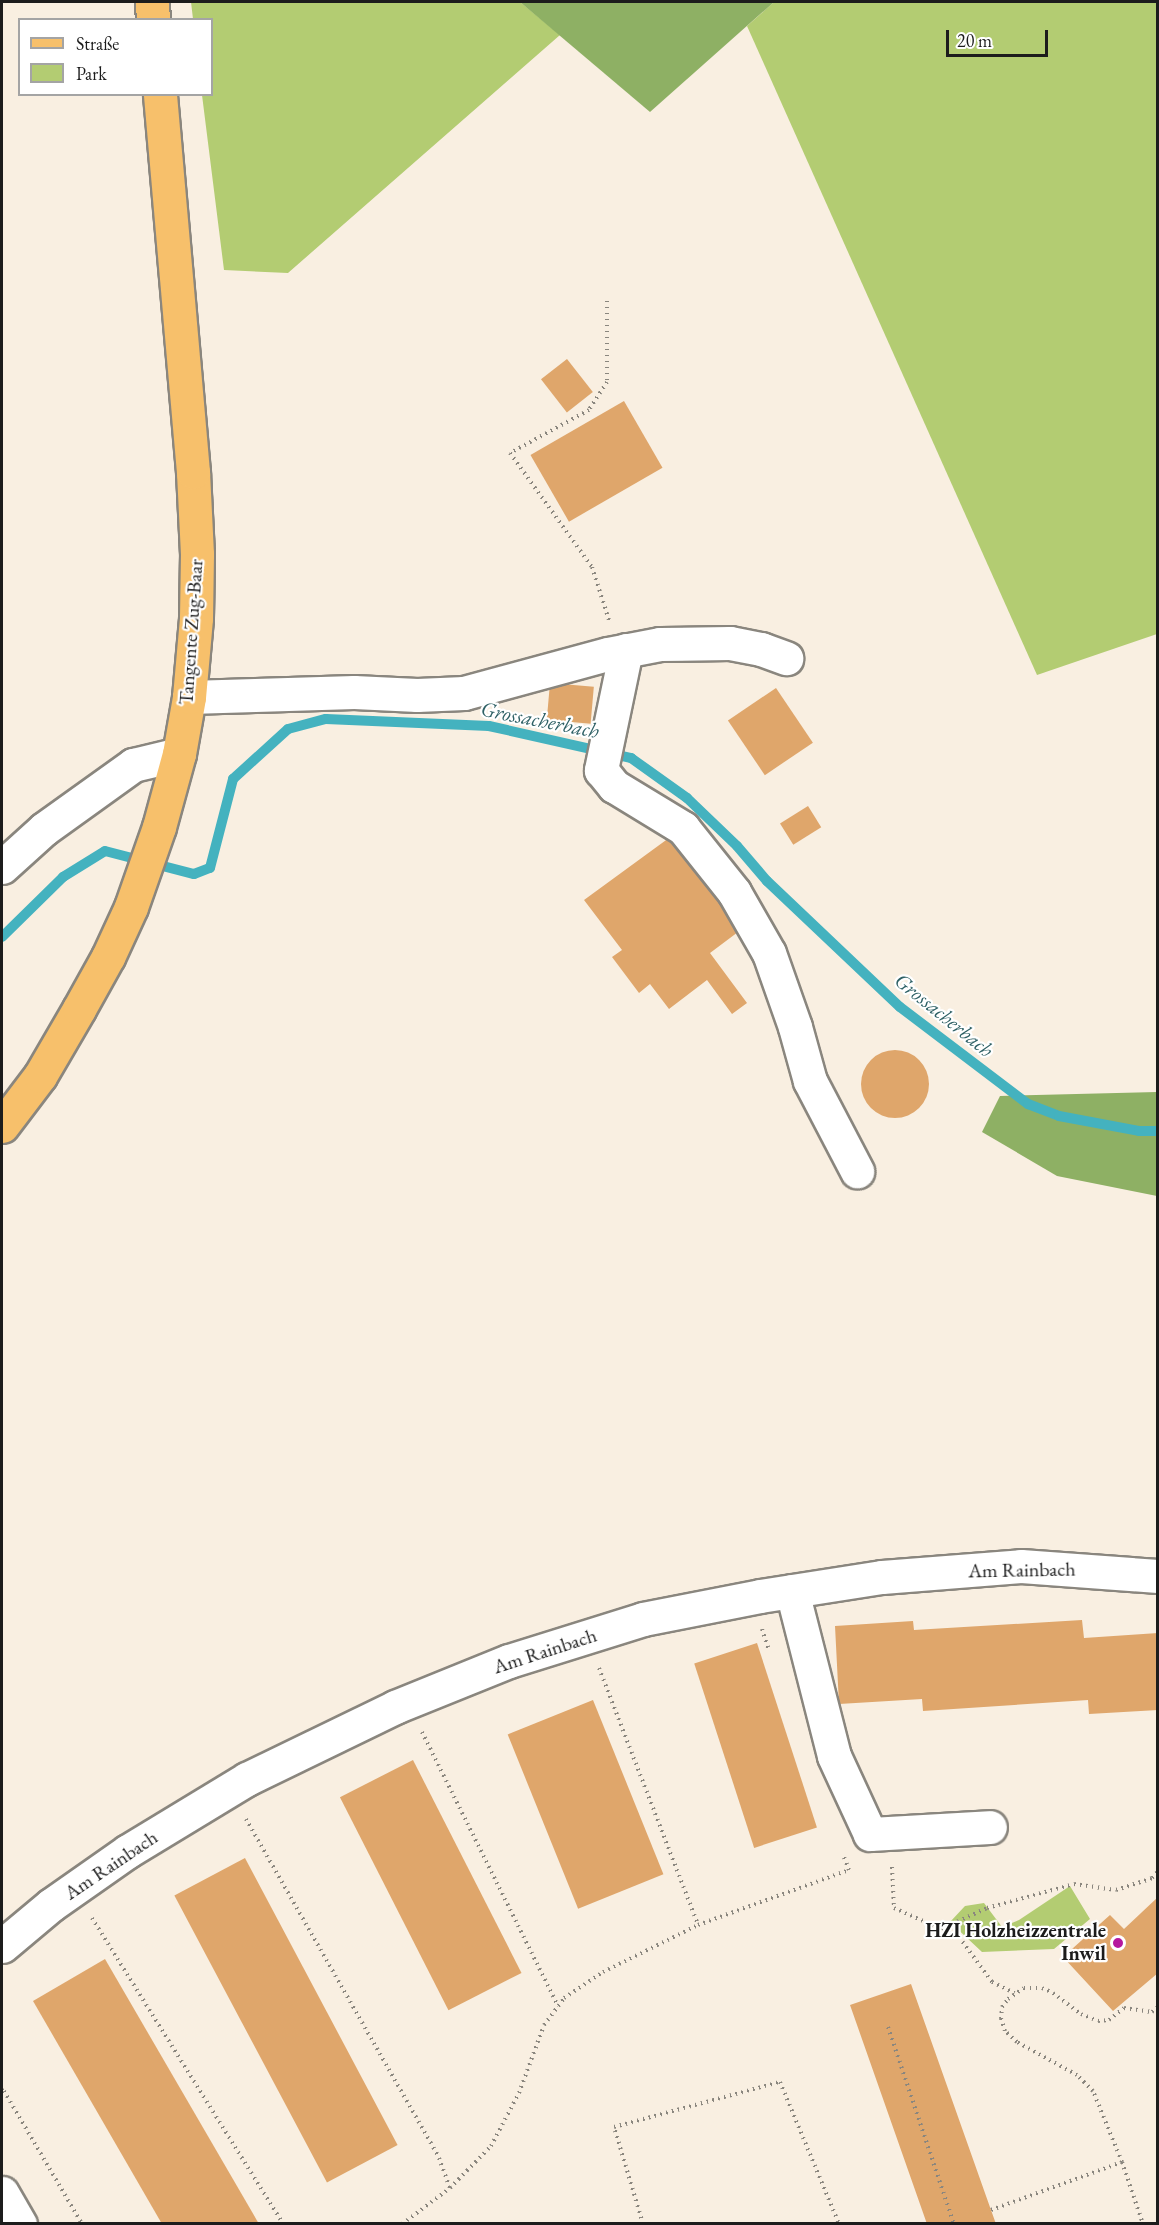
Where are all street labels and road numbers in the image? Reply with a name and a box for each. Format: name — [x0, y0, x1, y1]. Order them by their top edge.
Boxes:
street label: Tangente Zug-Baar — [174, 558, 208, 706]
street label: Am Rainbach — [968, 1557, 1076, 1583]
street label: Am Rainbach — [490, 1623, 600, 1679]
street label: Am Rainbach — [60, 1825, 162, 1905]

